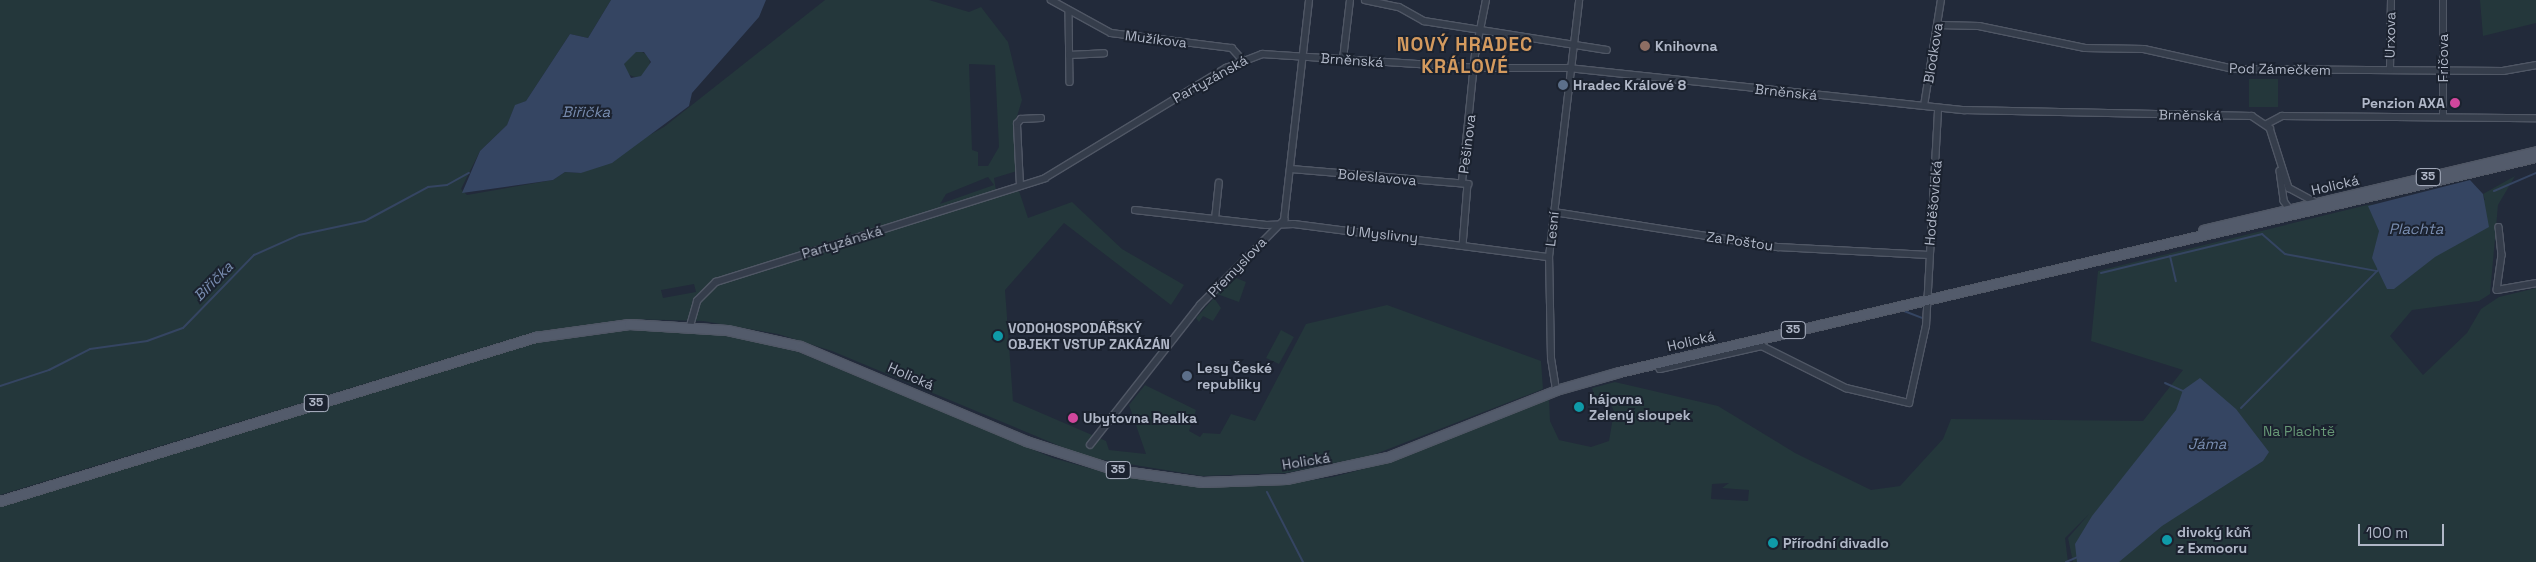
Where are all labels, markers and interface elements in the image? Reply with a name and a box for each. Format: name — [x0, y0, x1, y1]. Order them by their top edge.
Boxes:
street label: Urxova — [2381, 12, 2399, 58]
street label: Blodkova — [1920, 21, 1946, 85]
street label: Mužíkova — [1124, 27, 1188, 51]
district label: NOVÝ HRADEC KRÁLOVÉ — [1395, 34, 1535, 78]
street label: Fričova — [2435, 34, 2451, 82]
place label: Knihovna — [1655, 38, 1717, 54]
marker: Knihovna — [1639, 40, 1651, 52]
street label: Brněnská — [1320, 49, 1384, 71]
street label: Partyzánská — [1170, 51, 1250, 107]
street label: Pod Zámečkem — [2229, 60, 2331, 78]
place label: Hradec Králové 8 — [1573, 77, 1686, 93]
marker: Hradec Králové 8 — [1557, 79, 1569, 91]
street label: Brněnská — [1754, 80, 1818, 104]
place label: Penzion AXA — [2362, 95, 2445, 111]
marker: Penzion AXA — [2449, 97, 2461, 109]
water label: Biřička — [562, 103, 610, 121]
street label: Brněnská — [2158, 106, 2222, 124]
street label: Pešinova — [1455, 113, 1479, 175]
street label: Hoděšovická — [1921, 160, 1945, 246]
street label: Boleslavova — [1337, 165, 1417, 189]
road number: 35 — [2416, 168, 2440, 186]
street label: Holická — [2309, 171, 2361, 199]
street label: Lesní — [1542, 211, 1562, 247]
water label: Plachta — [2389, 220, 2443, 238]
street label: Partyzánská — [800, 222, 884, 262]
street label: U Myslivny — [1345, 222, 1419, 246]
street label: Za Poštou — [1706, 228, 1774, 254]
street label: Přemyslova — [1204, 234, 1270, 300]
water label: Biřička — [190, 258, 236, 304]
place label: VODOHOSPODÁŘSKÝ OBJEKT VSTUP ZAKÁZÁN — [1008, 320, 1171, 352]
road number: 35 — [1780, 320, 1806, 340]
street label: Holická — [1665, 327, 1717, 355]
marker: VODOHOSPODÁŘSKÝ OBJEKT VSTUP ZAKÁZÁN — [992, 330, 1004, 342]
street label: Holická — [885, 358, 937, 394]
place label: Lesy České republiky — [1197, 360, 1272, 392]
marker: Lesy České republiky — [1181, 370, 1193, 382]
place label: hájovna Zelený sloupek — [1589, 391, 1691, 424]
road number: 35 — [304, 393, 328, 412]
marker: hájovna Zelený sloupek — [1573, 401, 1585, 413]
place label: Ubytovna Realka — [1083, 410, 1197, 426]
marker: Ubytovna Realka — [1067, 412, 1079, 424]
park label: Na Plachtě — [2263, 423, 2335, 439]
water label: Jáma — [2188, 435, 2226, 453]
street label: Holická — [1281, 449, 1331, 473]
road number: 35 — [1106, 460, 1130, 480]
scale bar — [2361, 514, 2447, 546]
text: 100 m — [2366, 523, 2408, 542]
place label: divoký kůň z Exmooru — [2177, 524, 2251, 556]
marker: divoký kůň z Exmooru — [2161, 534, 2173, 546]
place label: Přírodní divadlo — [1783, 535, 1889, 551]
marker: Přírodní divadlo — [1767, 537, 1779, 549]

